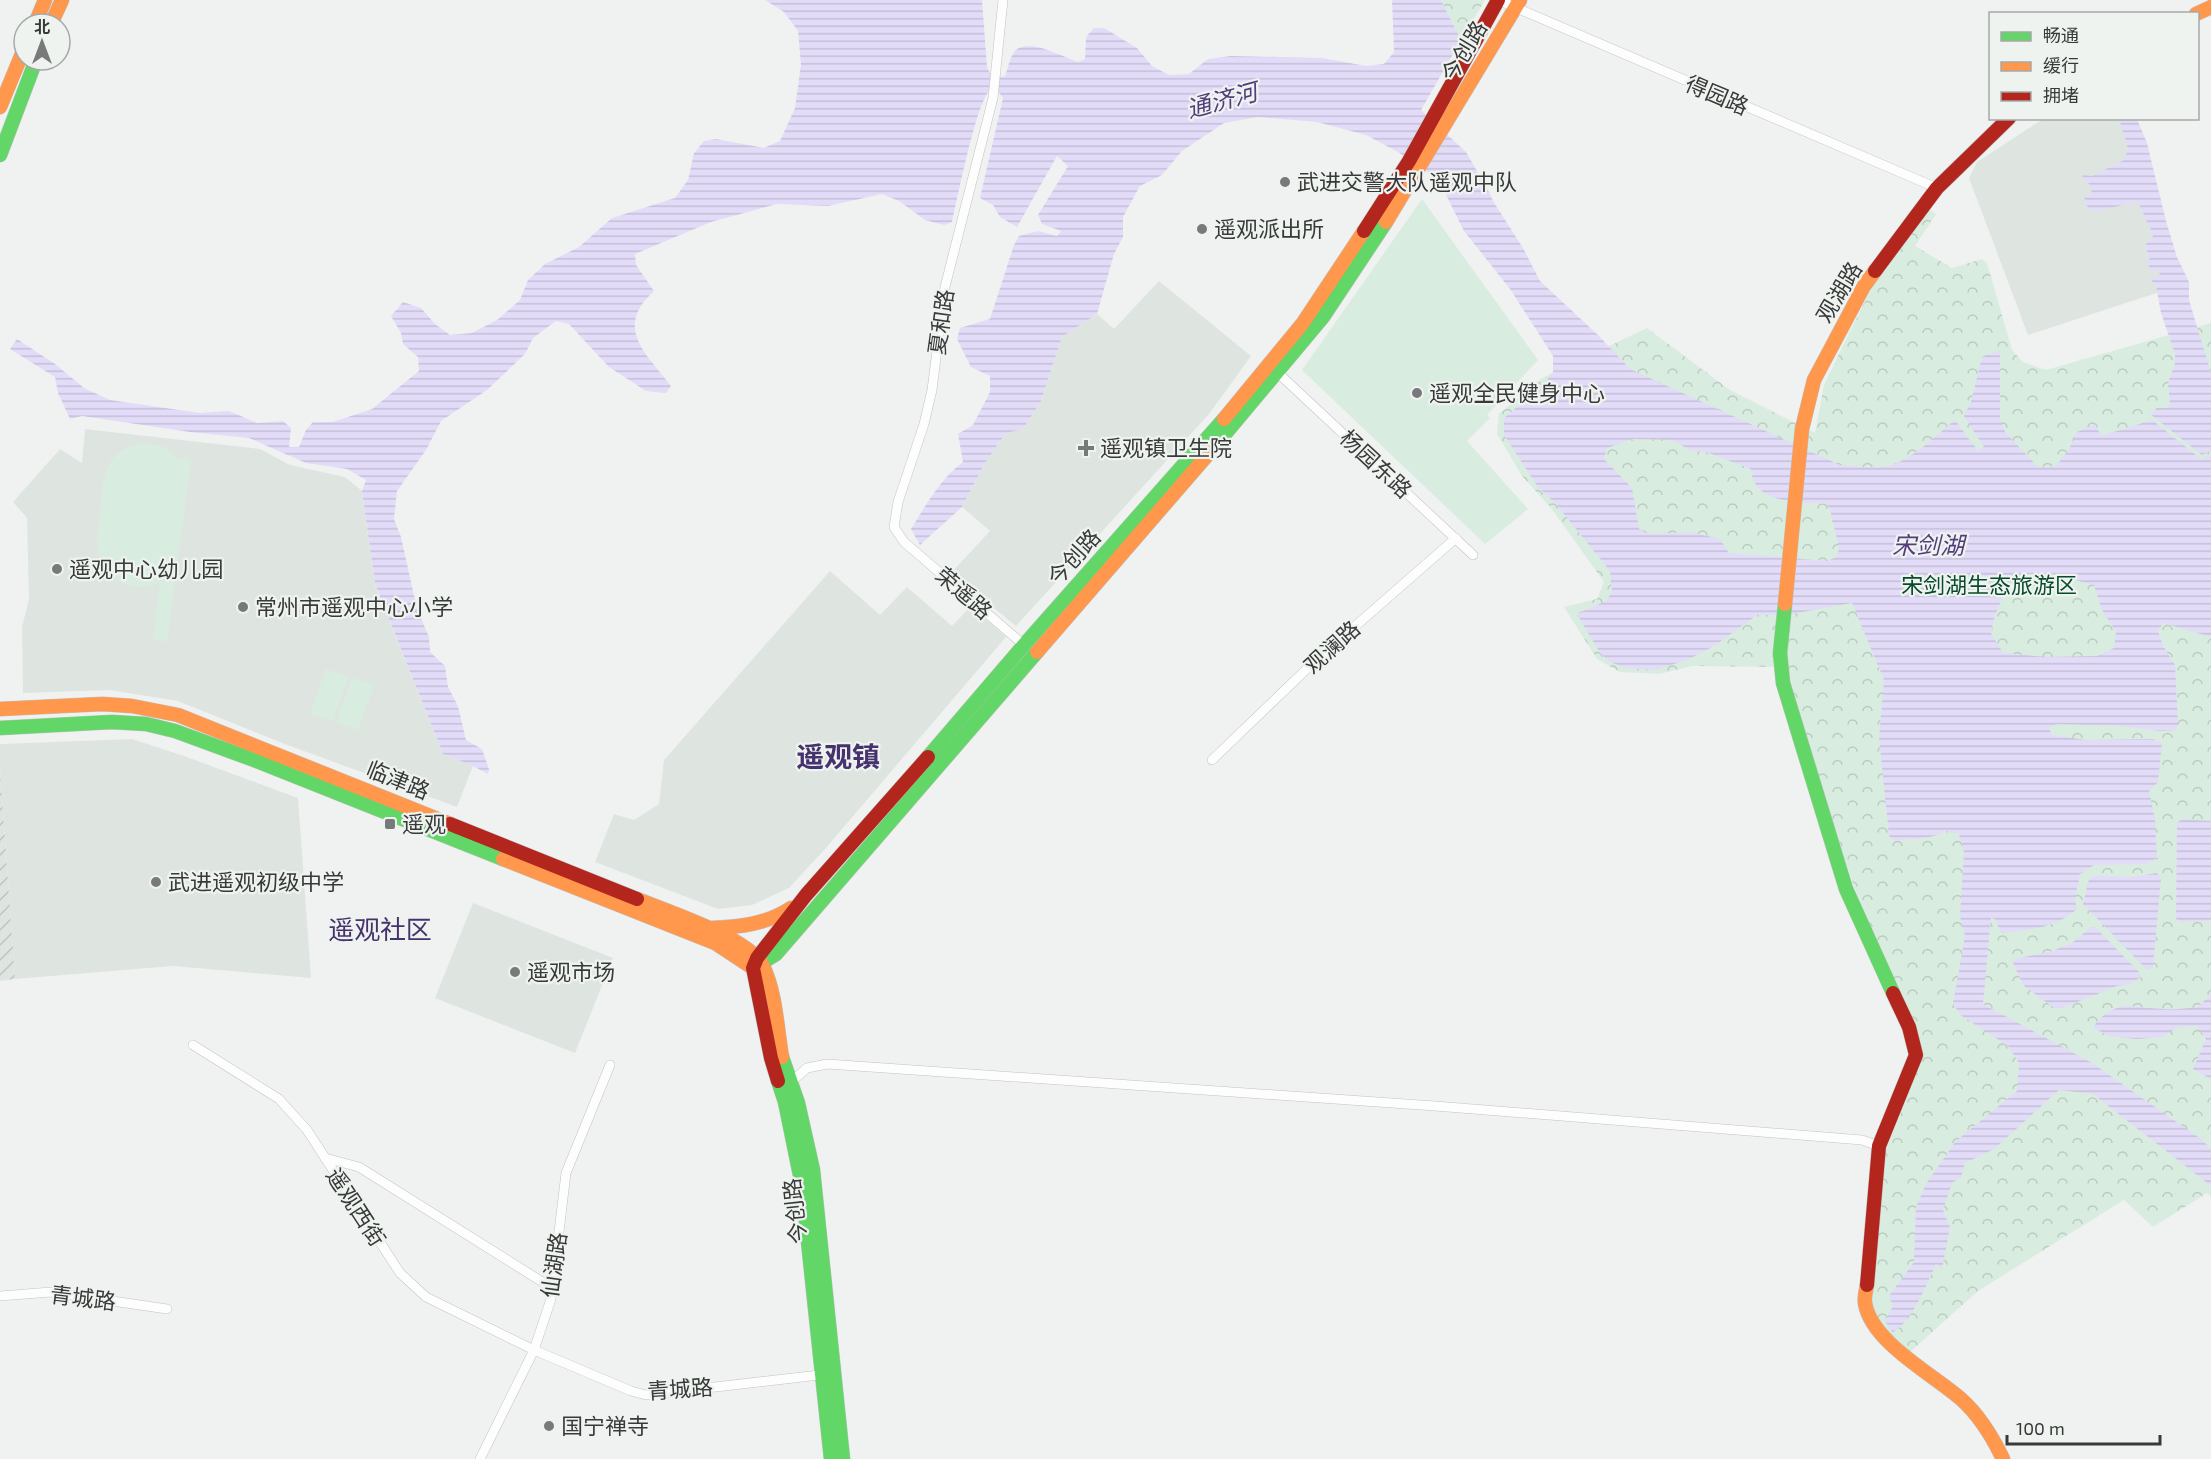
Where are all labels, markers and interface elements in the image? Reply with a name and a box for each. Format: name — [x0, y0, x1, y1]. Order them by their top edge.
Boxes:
north arrow — [12, 12, 72, 72]
legend — [1989, 12, 2199, 120]
street label: 今创路 — [1435, 15, 1491, 85]
text: 北 — [34, 17, 50, 36]
text: 畅通 — [2043, 24, 2079, 46]
text: 缓行 — [2043, 54, 2079, 76]
street label: 得园路 — [1682, 69, 1753, 119]
water label: 通济河 — [1183, 75, 1264, 123]
text: 拥堵 — [2043, 84, 2079, 106]
place label: 武进交警大队遥观中队 — [1297, 168, 1517, 194]
marker: 武进交警大队遥观中队 — [1278, 175, 1292, 189]
place label: 遥观派出所 — [1214, 215, 1324, 241]
marker: 遥观派出所 — [1195, 222, 1209, 236]
street label: 观湖路 — [1810, 256, 1866, 326]
street label: 夏和路 — [923, 287, 957, 356]
place label: 遥观全民健身中心 — [1429, 379, 1605, 405]
marker: 遥观全民健身中心 — [1410, 386, 1424, 400]
street label: 杨园东路 — [1336, 424, 1418, 503]
place label: 遥观镇卫生院 — [1100, 434, 1232, 460]
marker: 遥观镇卫生院 — [1077, 439, 1095, 457]
street label: 今创路 — [1042, 523, 1105, 590]
water label: 宋剑湖 — [1892, 530, 1968, 559]
place label: 遥观中心幼儿园 — [69, 555, 223, 581]
street label: 荣遥路 — [931, 561, 998, 624]
marker: 遥观中心幼儿园 — [50, 562, 64, 576]
park label: 宋剑湖生态旅游区 — [1901, 571, 2077, 597]
place label: 常州市遥观中心小学 — [255, 593, 453, 619]
marker: 常州市遥观中心小学 — [236, 600, 250, 614]
street label: 观澜路 — [1298, 615, 1365, 678]
district label: 遥观镇 — [796, 739, 880, 773]
street label: 临津路 — [363, 755, 434, 803]
place label: 遥观 — [402, 810, 446, 836]
marker: 遥观 — [383, 817, 397, 831]
place label: 武进遥观初级中学 — [168, 868, 344, 894]
marker: 武进遥观初级中学 — [149, 875, 163, 889]
district label: 遥观社区 — [328, 913, 432, 944]
place label: 遥观市场 — [527, 958, 615, 984]
marker: 遥观市场 — [508, 965, 522, 979]
street label: 遥观西街 — [322, 1162, 392, 1250]
street label: 今创路 — [778, 1177, 810, 1245]
street label: 仙湖路 — [536, 1230, 570, 1299]
street label: 青城路 — [49, 1280, 117, 1314]
street label: 青城路 — [646, 1373, 714, 1403]
scale bar — [2007, 1408, 2160, 1446]
place label: 国宁禅寺 — [561, 1412, 649, 1438]
text: 100 m — [2016, 1417, 2065, 1439]
marker: 国宁禅寺 — [542, 1419, 556, 1433]

